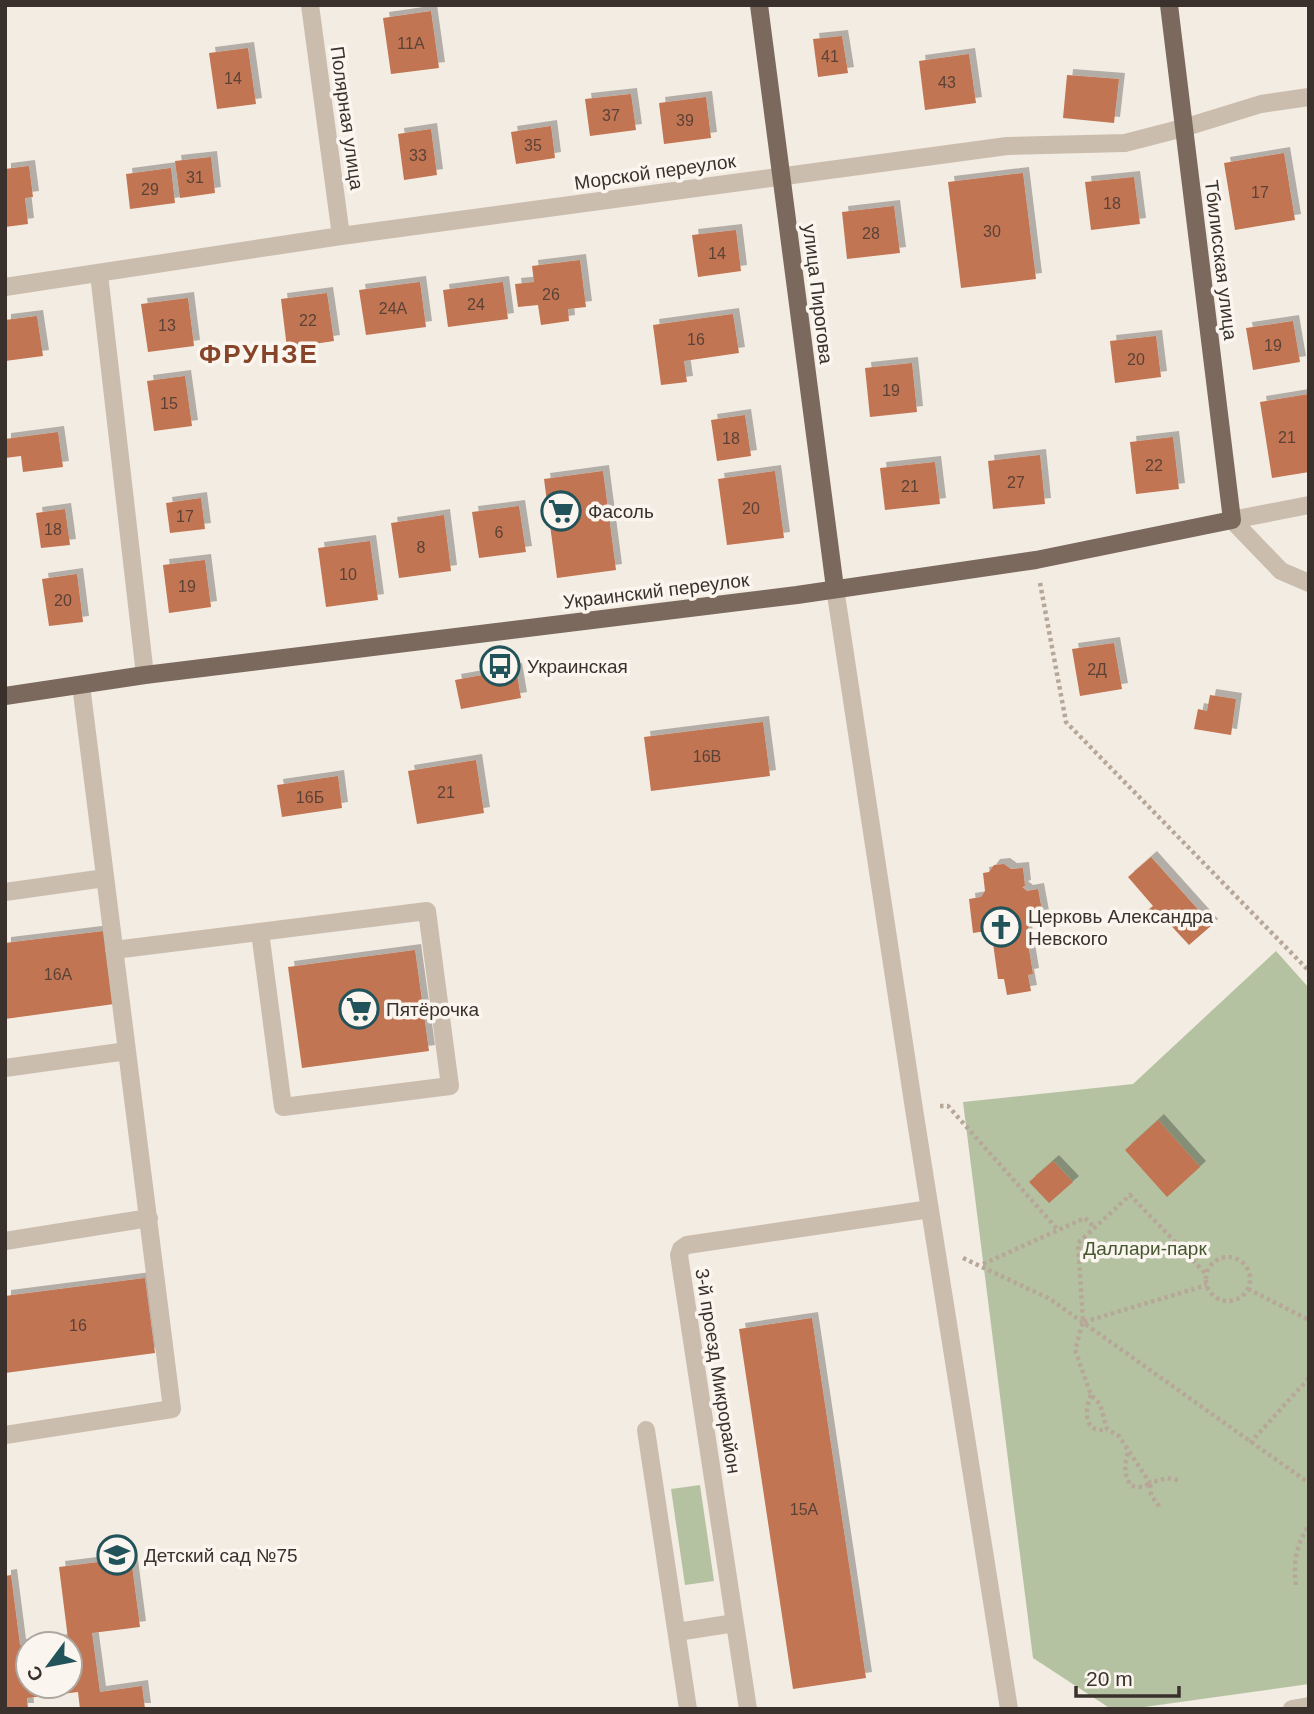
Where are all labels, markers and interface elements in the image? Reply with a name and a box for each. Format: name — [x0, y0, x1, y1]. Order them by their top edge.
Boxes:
house number: 11А — [397, 35, 425, 52]
street label: Полярная улица — [327, 45, 368, 191]
house number: 41 — [821, 48, 839, 65]
house number: 14 — [224, 70, 242, 87]
house number: 43 — [938, 74, 956, 91]
house number: 37 — [602, 107, 620, 124]
house number: 39 — [676, 112, 694, 129]
house number: 35 — [524, 137, 542, 154]
house number: 33 — [409, 147, 427, 164]
street label: Морской переулок — [573, 150, 738, 194]
house number: 31 — [186, 169, 204, 186]
street label: Тбилисская улица — [1201, 179, 1241, 342]
house number: 29 — [141, 181, 159, 198]
house number: 17 — [1251, 184, 1269, 201]
house number: 18 — [1103, 195, 1121, 212]
street label: улица Пирогова — [799, 223, 837, 365]
house number: 30 — [983, 223, 1001, 240]
house number: 28 — [862, 225, 880, 242]
house number: 14 — [708, 245, 726, 262]
house number: 26 — [542, 286, 560, 303]
house number: 24 — [467, 296, 485, 313]
house number: 24А — [379, 300, 408, 317]
house number: 22 — [299, 312, 317, 329]
house number: 13 — [158, 317, 176, 334]
house number: 16 — [687, 331, 705, 348]
house number: 19 — [1264, 337, 1282, 354]
district label: ФРУНЗЕ — [199, 339, 319, 369]
house number: 20 — [1127, 351, 1145, 368]
house number: 19 — [882, 382, 900, 399]
house number: 15 — [160, 395, 178, 412]
house number: 21 — [1278, 429, 1296, 446]
house number: 18 — [722, 430, 740, 447]
house number: 22 — [1145, 457, 1163, 474]
house number: 27 — [1007, 474, 1025, 491]
house number: 21 — [901, 478, 919, 495]
supermarket icon: Фасоль — [540, 490, 582, 532]
house number: 20 — [742, 500, 760, 517]
place label: Фасоль — [588, 501, 654, 522]
house number: 17 — [176, 508, 194, 525]
house number: 18 — [44, 521, 62, 538]
house number: 6 — [495, 524, 504, 541]
house number: 8 — [417, 539, 426, 556]
house number: 10 — [339, 566, 357, 583]
street label: Украинский переулок — [562, 569, 751, 613]
house number: 19 — [178, 578, 196, 595]
house number: 20 — [54, 592, 72, 609]
bus stop icon: Украинская — [479, 645, 521, 687]
place label: Украинская — [527, 656, 628, 677]
house number: 2Д — [1087, 661, 1107, 678]
house number: 16В — [693, 748, 721, 765]
house number: 21 — [437, 784, 455, 801]
house number: 16Б — [296, 789, 324, 806]
church icon: Церковь Александра Невского — [980, 906, 1022, 948]
place label: Церковь Александра Невского — [1028, 906, 1214, 949]
house number: 16А — [44, 966, 73, 983]
supermarket icon: Пятёрочка — [338, 988, 380, 1030]
place label: Пятёрочка — [386, 999, 480, 1020]
park label: Даллари-парк — [1083, 1238, 1207, 1259]
street label: 3-й проезд Микрорайон — [691, 1267, 745, 1475]
house number: 16 — [69, 1317, 87, 1334]
house number: 15А — [790, 1501, 819, 1518]
school or university icon: Детский сад №75 — [96, 1534, 138, 1576]
place label: Детский сад №75 — [144, 1545, 298, 1566]
north arrow — [14, 1630, 84, 1700]
scale bar — [1076, 1654, 1179, 1698]
text: С — [22, 1662, 48, 1685]
text: 20 m — [1086, 1667, 1133, 1690]

